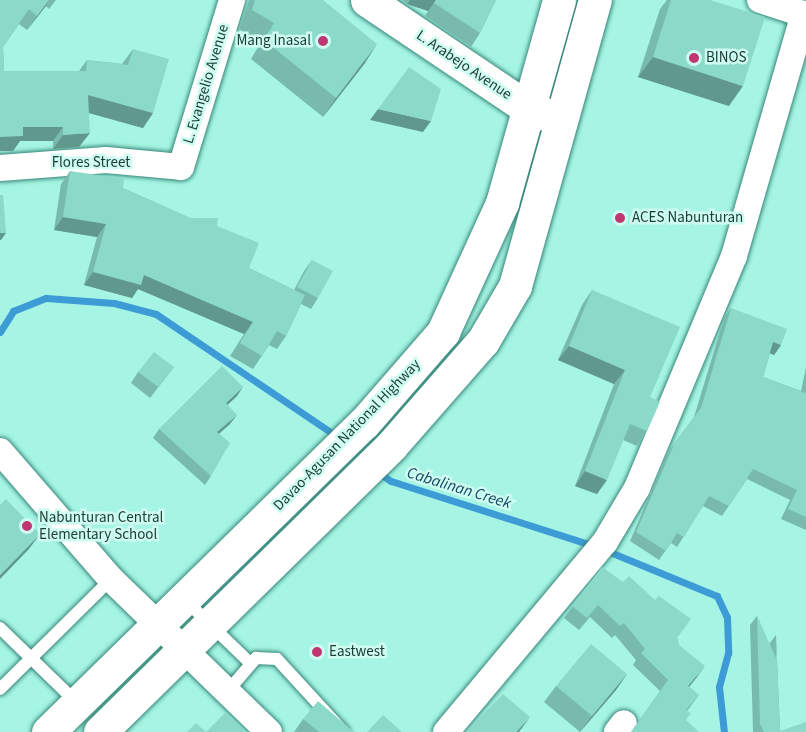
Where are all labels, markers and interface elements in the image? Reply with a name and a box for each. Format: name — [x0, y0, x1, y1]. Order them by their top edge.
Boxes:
street label: L. Evangelio Avenue — [179, 22, 233, 146]
street label: L. Arabejo Avenue — [413, 26, 515, 104]
place label: Mang Inasal — [236, 32, 311, 50]
marker: Mang Inasal — [316, 34, 330, 48]
place label: BINOS — [706, 49, 746, 67]
marker: BINOS — [687, 51, 701, 65]
street label: Flores Street — [52, 154, 130, 172]
place label: ACES Nabunturan — [632, 209, 743, 227]
marker: ACES Nabunturan — [613, 211, 627, 225]
street label: Davao-Agusan National Highway — [270, 355, 424, 515]
water label: Cabalinan Creek — [405, 463, 513, 513]
place label: Nabunturan Central Elementary School — [39, 508, 163, 543]
marker: Nabunturan Central Elementary School — [20, 519, 34, 533]
place label: Eastwest — [329, 643, 385, 661]
marker: Eastwest — [310, 645, 324, 659]

